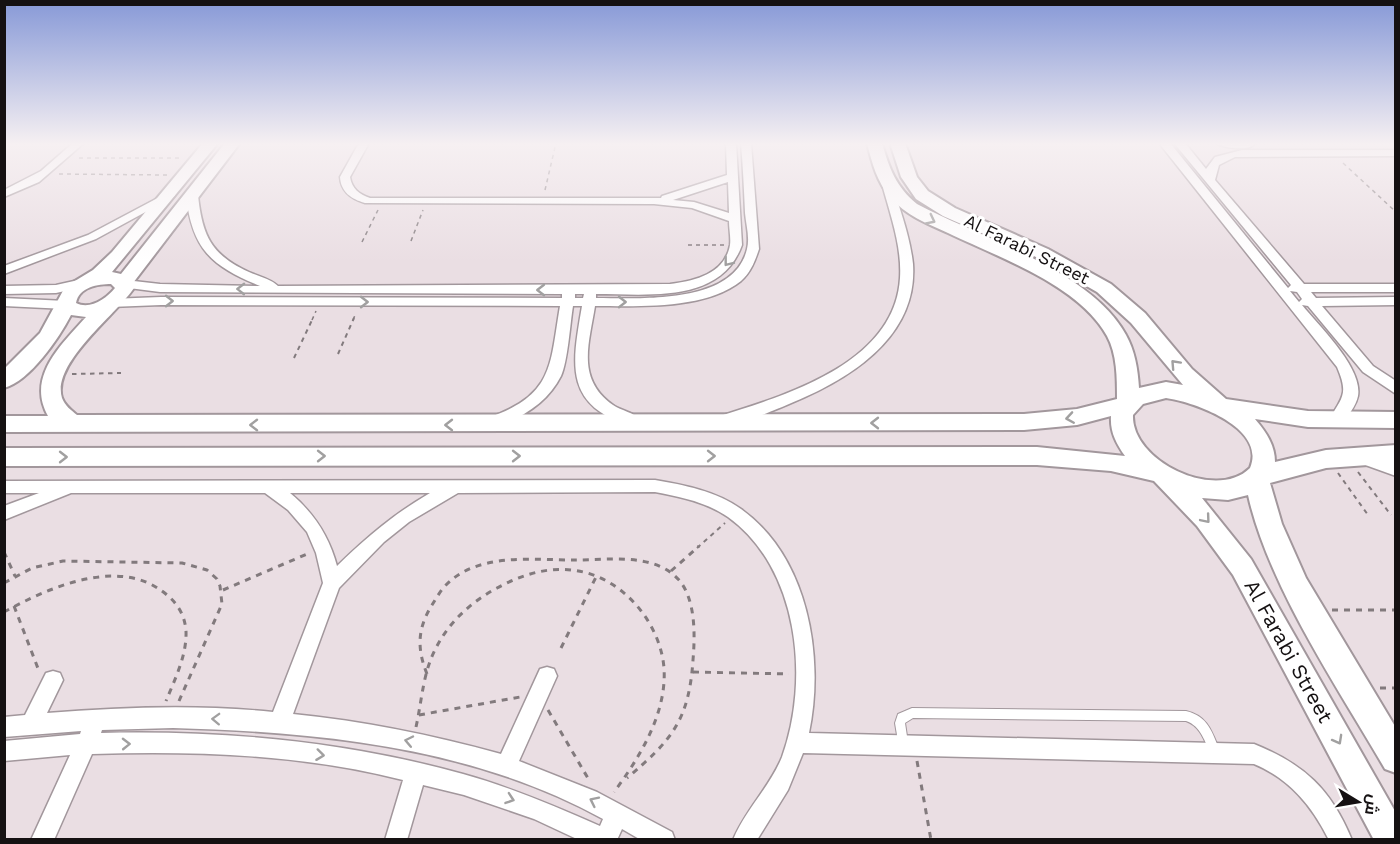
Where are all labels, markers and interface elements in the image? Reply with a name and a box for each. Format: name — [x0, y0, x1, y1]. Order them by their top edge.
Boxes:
street label: Al Farabi Street — [961, 210, 1093, 289]
one-way arrow — [925, 213, 936, 224]
one-way arrow — [724, 255, 735, 266]
one-way arrow — [237, 283, 246, 295]
one-way arrow — [537, 284, 546, 296]
one-way arrow — [164, 295, 173, 307]
one-way arrow — [359, 296, 368, 308]
one-way arrow — [617, 296, 626, 308]
one-way arrow — [1171, 360, 1182, 370]
one-way arrow — [1065, 412, 1075, 424]
one-way arrow — [871, 417, 880, 429]
one-way arrow — [250, 419, 259, 431]
one-way arrow — [445, 419, 454, 431]
one-way arrow — [316, 450, 325, 462]
one-way arrow — [511, 450, 520, 462]
one-way arrow — [706, 450, 715, 462]
one-way arrow — [58, 451, 67, 463]
one-way arrow — [1199, 512, 1210, 523]
street label: Al Farabi Street — [1239, 575, 1339, 727]
one-way arrow — [211, 712, 220, 725]
one-way arrow — [1331, 734, 1342, 744]
one-way arrow — [404, 736, 414, 749]
one-way arrow — [121, 738, 130, 750]
one-way arrow — [316, 749, 325, 761]
north arrow — [1328, 772, 1388, 832]
one-way arrow — [504, 792, 515, 805]
text: ش — [1361, 793, 1384, 817]
one-way arrow — [590, 796, 601, 808]

